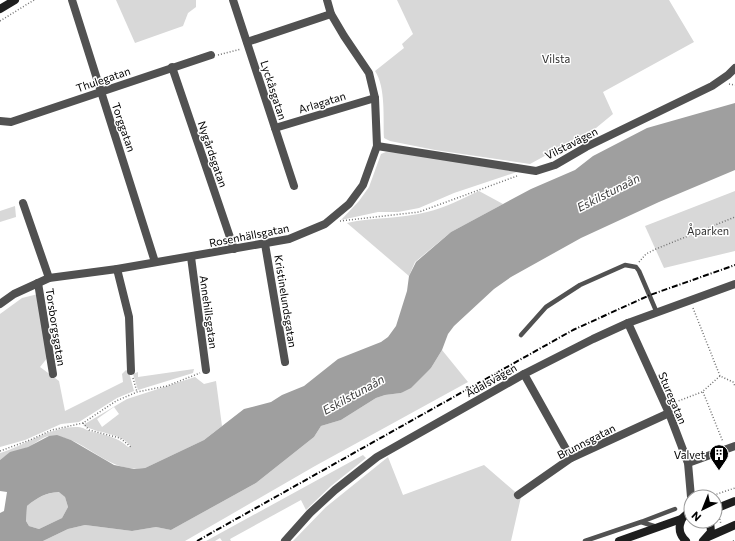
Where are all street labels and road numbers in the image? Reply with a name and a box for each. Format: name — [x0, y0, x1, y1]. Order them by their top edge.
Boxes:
street label: Lyckåsgatan — [258, 59, 290, 121]
street label: Thulegatan — [74, 64, 132, 94]
street label: Arlagatan — [297, 89, 347, 115]
street label: Torggatan — [109, 101, 139, 153]
street label: Nygårdsgatan — [196, 119, 230, 189]
street label: Vilstavägen — [542, 124, 600, 162]
street label: Rosenhällsgatan — [208, 221, 290, 249]
street label: Kristinelundsgatan — [272, 254, 300, 348]
street label: Annehillsgatan — [197, 274, 221, 350]
street label: Torsborgsgatan — [43, 287, 69, 367]
street label: Ådalsvägen — [463, 360, 519, 399]
street label: Sturegatan — [656, 370, 690, 426]
street label: Brunnsgatan — [555, 421, 617, 461]

